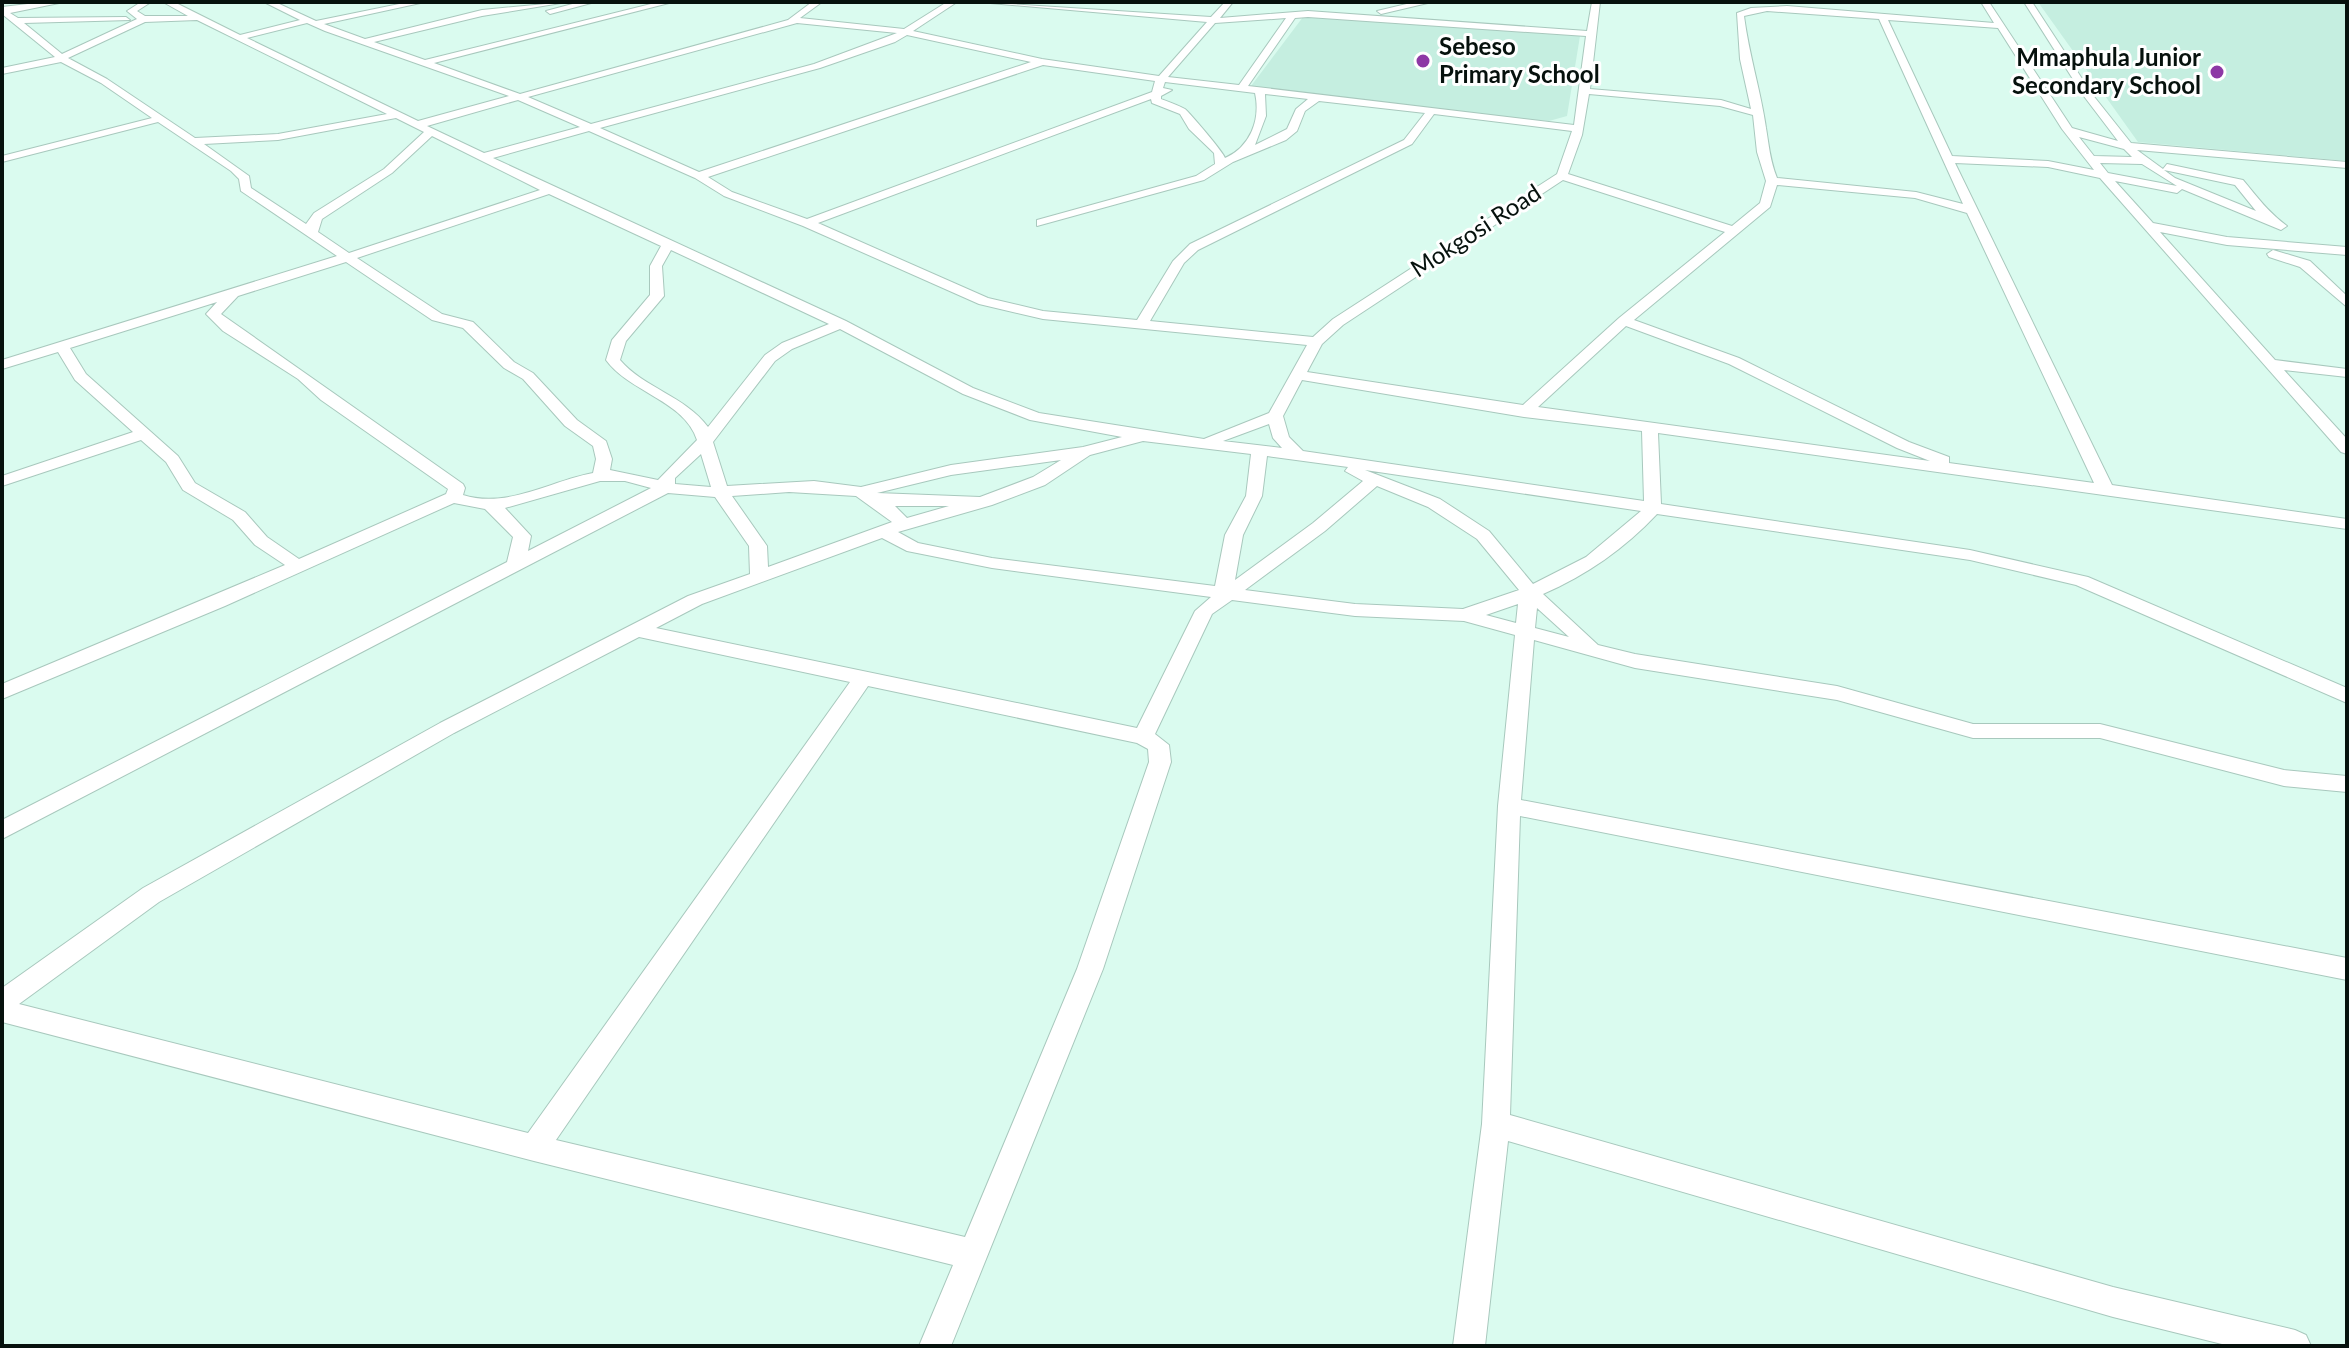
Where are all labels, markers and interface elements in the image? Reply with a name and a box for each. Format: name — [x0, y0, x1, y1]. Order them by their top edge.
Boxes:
place label: Sebeso Primary School — [1439, 31, 1600, 88]
place label: Mmaphula Junior Secondary School — [2012, 42, 2201, 99]
marker: Sebeso Primary School — [1414, 52, 1432, 70]
marker: Mmaphula Junior Secondary School — [2208, 63, 2226, 81]
street label: Mokgosi Road — [1405, 177, 1546, 283]

